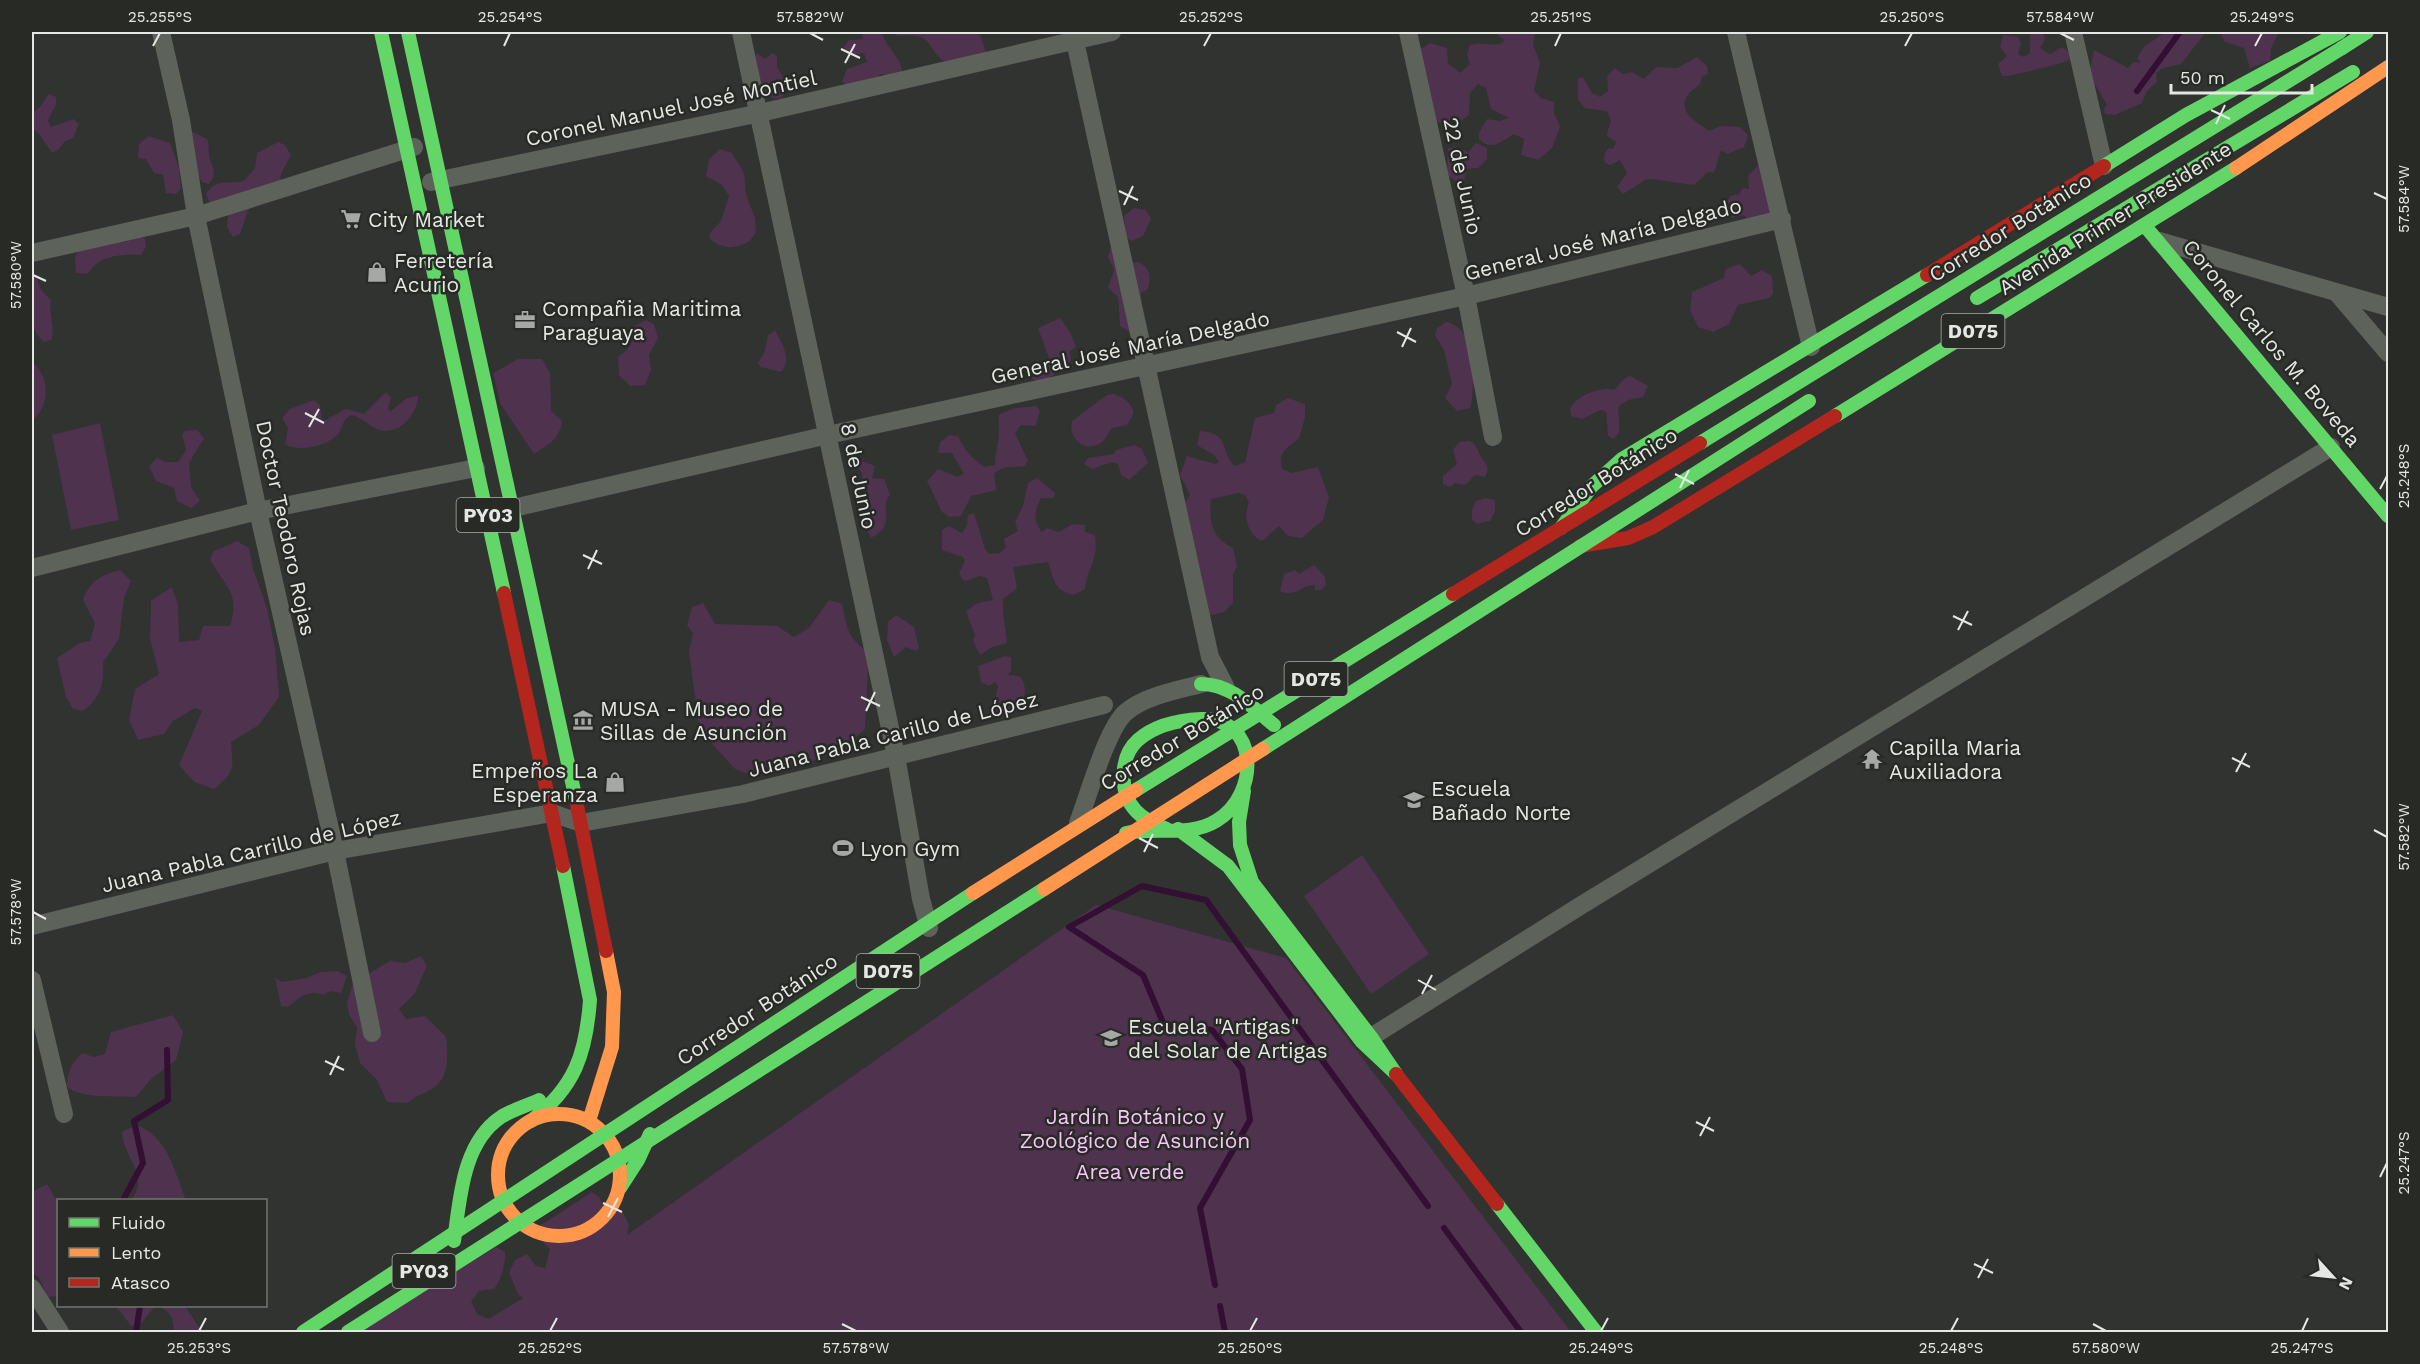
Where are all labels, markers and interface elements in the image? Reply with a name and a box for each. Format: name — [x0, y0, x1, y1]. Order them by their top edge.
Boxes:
text: 25.255°S — [128, 8, 192, 26]
text: 25.254°S — [478, 8, 542, 26]
text: 57.582°W — [776, 8, 844, 26]
text: 25.252°S — [1179, 8, 1243, 26]
text: 25.251°S — [1530, 8, 1592, 26]
text: 25.250°S — [1880, 8, 1944, 26]
text: 57.584°W — [2026, 8, 2094, 26]
text: 25.249°S — [2230, 8, 2294, 26]
scale bar — [2171, 57, 2312, 95]
street label: Coronel Manuel José Montiel — [523, 65, 819, 151]
text: 50 m — [2180, 67, 2225, 88]
street label: 22 de Junio — [1438, 115, 1488, 237]
street label: Avenida Primer Presidente — [1994, 136, 2236, 300]
text: 57.584°W — [2395, 165, 2413, 233]
street label: Corredor Botánico — [1924, 167, 2096, 287]
street label: General José María Delgado — [1462, 192, 1744, 286]
supermarket icon: City Market — [339, 207, 363, 231]
place label: City Market — [368, 207, 485, 232]
street label: Coronel Carlos M. Boveda — [2178, 234, 2366, 452]
text: 57.580°W — [7, 241, 25, 309]
place label: Ferretería Acurio — [394, 248, 493, 297]
shop icon: Ferretería Acurio — [365, 260, 389, 284]
place label: Compañia Maritima Paraguaya — [542, 296, 741, 345]
street label: General José María Delgado — [988, 305, 1272, 389]
office icon: Compañia Maritima Paraguaya — [513, 308, 537, 332]
road number: D075 — [1942, 314, 2004, 348]
street label: Doctor Teodoro Rojas — [251, 418, 321, 638]
street label: 8 de Junio — [836, 421, 882, 531]
street label: Corredor Botánico — [1510, 422, 1682, 542]
text: 25.248°S — [2395, 444, 2413, 508]
road number: PY03 — [456, 498, 520, 532]
road number: D075 — [1284, 662, 1348, 696]
street label: Corredor Botánico — [1096, 678, 1268, 796]
street label: Juana Pabla Carillo de López — [745, 686, 1041, 782]
place label: MUSA - Museo de Sillas de Asunción — [600, 696, 787, 745]
museum icon: MUSA - Museo de Sillas de Asunción — [571, 708, 595, 732]
place label: Capilla Maria Auxiliadora — [1889, 735, 2021, 784]
temple icon: Capilla Maria Auxiliadora — [1860, 747, 1884, 771]
place label: Empeños La Esperanza — [471, 758, 598, 807]
shop icon: Empeños La Esperanza — [603, 770, 627, 794]
place label: Escuela Bañado Norte — [1431, 776, 1571, 825]
school or university icon: Escuela Bañado Norte — [1402, 788, 1426, 812]
text: 57.582°W — [2395, 803, 2413, 871]
street label: Juana Pabla Carrillo de López — [99, 804, 403, 898]
sports icon: Lyon Gym — [831, 836, 855, 860]
place label: Lyon Gym — [860, 836, 960, 861]
text: 57.578°W — [7, 878, 25, 946]
street label: Corredor Botánico — [672, 948, 842, 1070]
road number: D075 — [856, 954, 920, 988]
place label: Escuela "Artigas" del Solar de Artigas — [1128, 1014, 1328, 1063]
school or university icon: Escuela "Artigas" del Solar de Artigas — [1099, 1026, 1123, 1050]
park label: Jardín Botánico y Zoológico de Asunción — [1020, 1104, 1250, 1153]
text: 25.247°S — [2395, 1131, 2413, 1195]
park label: Area verde — [1076, 1159, 1184, 1184]
legend — [57, 1199, 267, 1307]
text: Fluido — [111, 1212, 165, 1233]
text: Lento — [111, 1242, 161, 1263]
north arrow — [2303, 1247, 2363, 1307]
road number: PY03 — [392, 1254, 456, 1288]
text: Atasco — [111, 1272, 170, 1293]
text: N — [2335, 1274, 2357, 1293]
text: 25.253°S — [167, 1339, 231, 1357]
text: 25.252°S — [518, 1339, 582, 1357]
text: 57.578°W — [822, 1339, 890, 1357]
text: 25.250°S — [1218, 1339, 1282, 1357]
text: 25.249°S — [1569, 1339, 1633, 1357]
text: 25.248°S — [1919, 1339, 1983, 1357]
text: 57.580°W — [2072, 1339, 2140, 1357]
text: 25.247°S — [2270, 1339, 2334, 1357]

